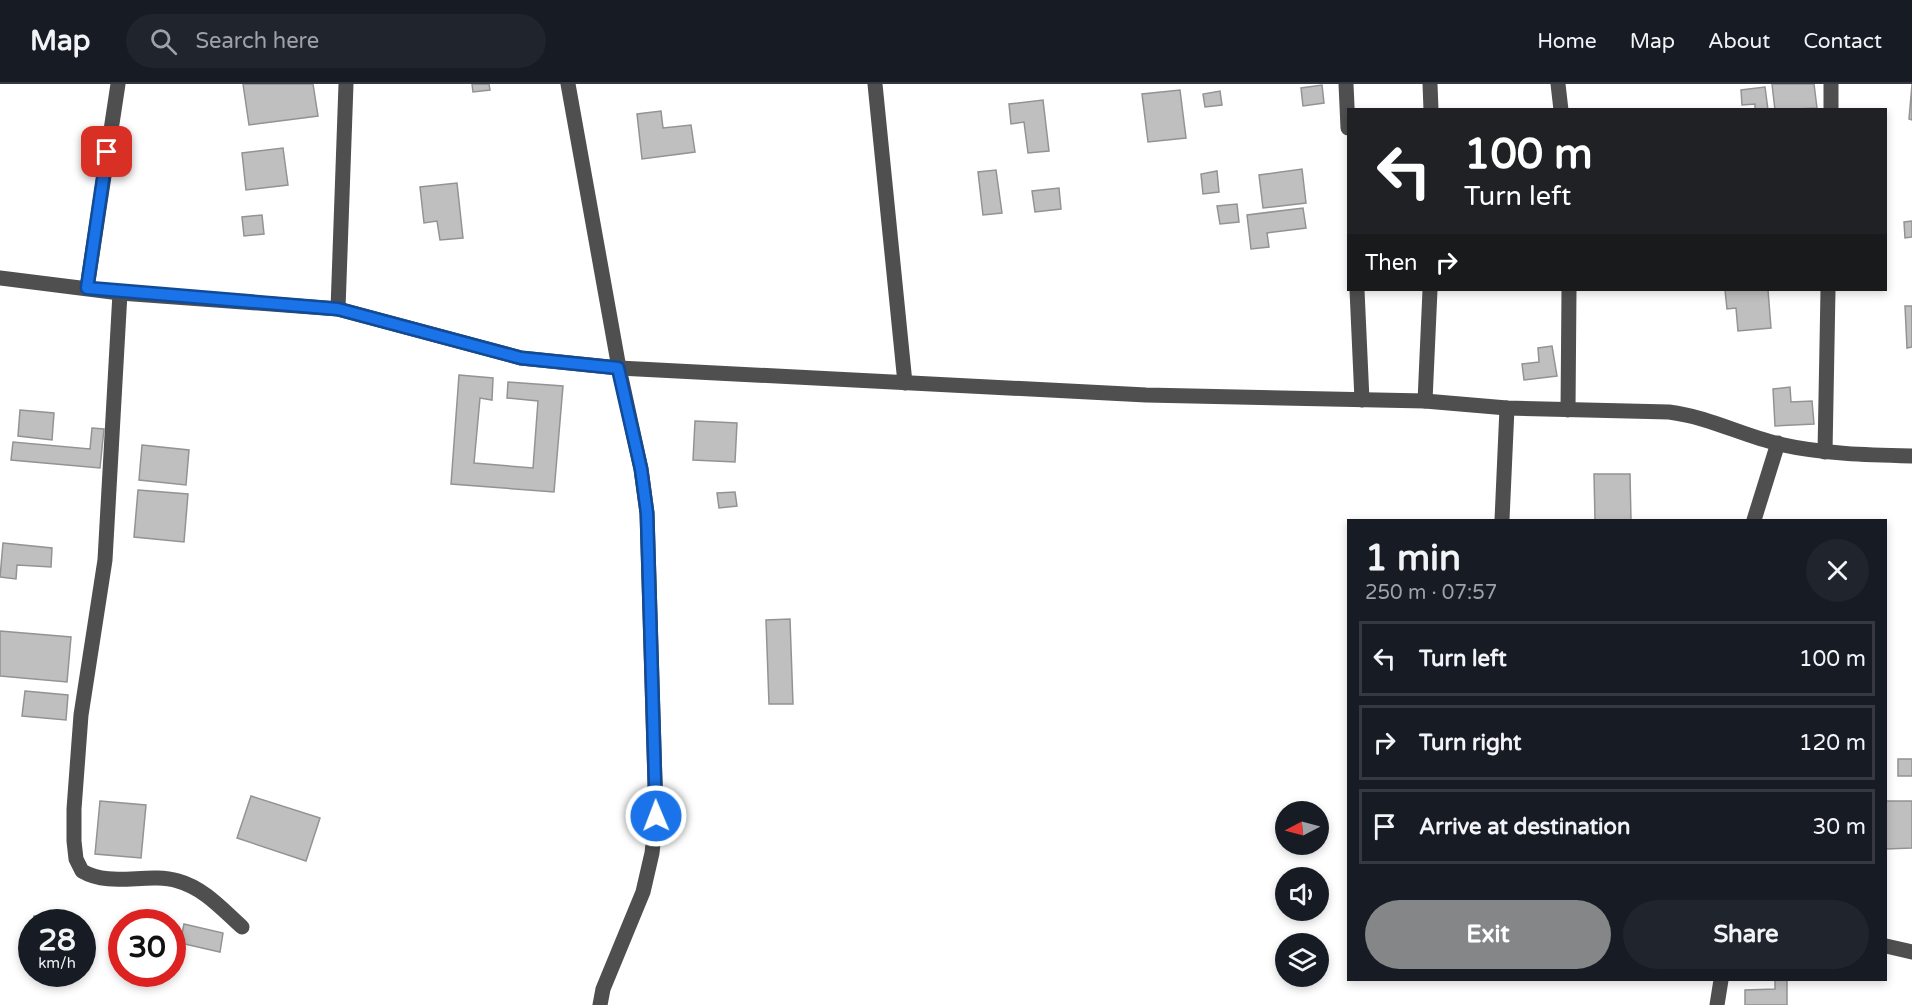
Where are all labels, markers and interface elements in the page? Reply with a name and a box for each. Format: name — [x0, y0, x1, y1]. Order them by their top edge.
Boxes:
search box — [126, 14, 546, 68]
text: Map — [30, 24, 90, 58]
icon: search — [147, 25, 180, 58]
text: Search here — [195, 28, 319, 54]
text: Home — [1537, 29, 1597, 54]
text: Map — [1630, 29, 1675, 54]
text: About — [1708, 29, 1770, 54]
text: Contact — [1803, 29, 1882, 54]
pin — [81, 126, 132, 177]
text: 100 m — [1464, 129, 1593, 180]
icon: left — [1365, 132, 1443, 210]
icon: arrive — [90, 135, 123, 168]
text: Turn left — [1464, 180, 1571, 213]
icon: right — [1430, 246, 1463, 279]
text: Then — [1365, 250, 1418, 276]
text: 1 min — [1365, 537, 1461, 580]
button: close — [1806, 539, 1869, 602]
text: 250 m · 07:57 — [1365, 581, 1497, 605]
icon: left — [1368, 642, 1401, 675]
text: Turn left — [1419, 646, 1507, 672]
text: 100 m — [1799, 646, 1866, 672]
icon: right — [1368, 726, 1401, 759]
text: Turn right — [1419, 730, 1521, 756]
text: 120 m — [1799, 730, 1866, 756]
position arrow — [624, 784, 688, 848]
north arrow — [1275, 801, 1329, 855]
map controls — [1275, 801, 1329, 987]
icon: arrive — [1368, 810, 1401, 843]
text: Arrive at destination — [1419, 814, 1630, 840]
text: 30 m — [1812, 814, 1866, 840]
button: sound — [1275, 867, 1329, 921]
button: Exit — [1365, 900, 1611, 969]
button: Share — [1623, 900, 1869, 969]
speed limit sign: 30 — [108, 909, 186, 987]
text: 28 — [38, 922, 76, 959]
button: layers — [1275, 933, 1329, 987]
text: km/h — [38, 954, 76, 972]

